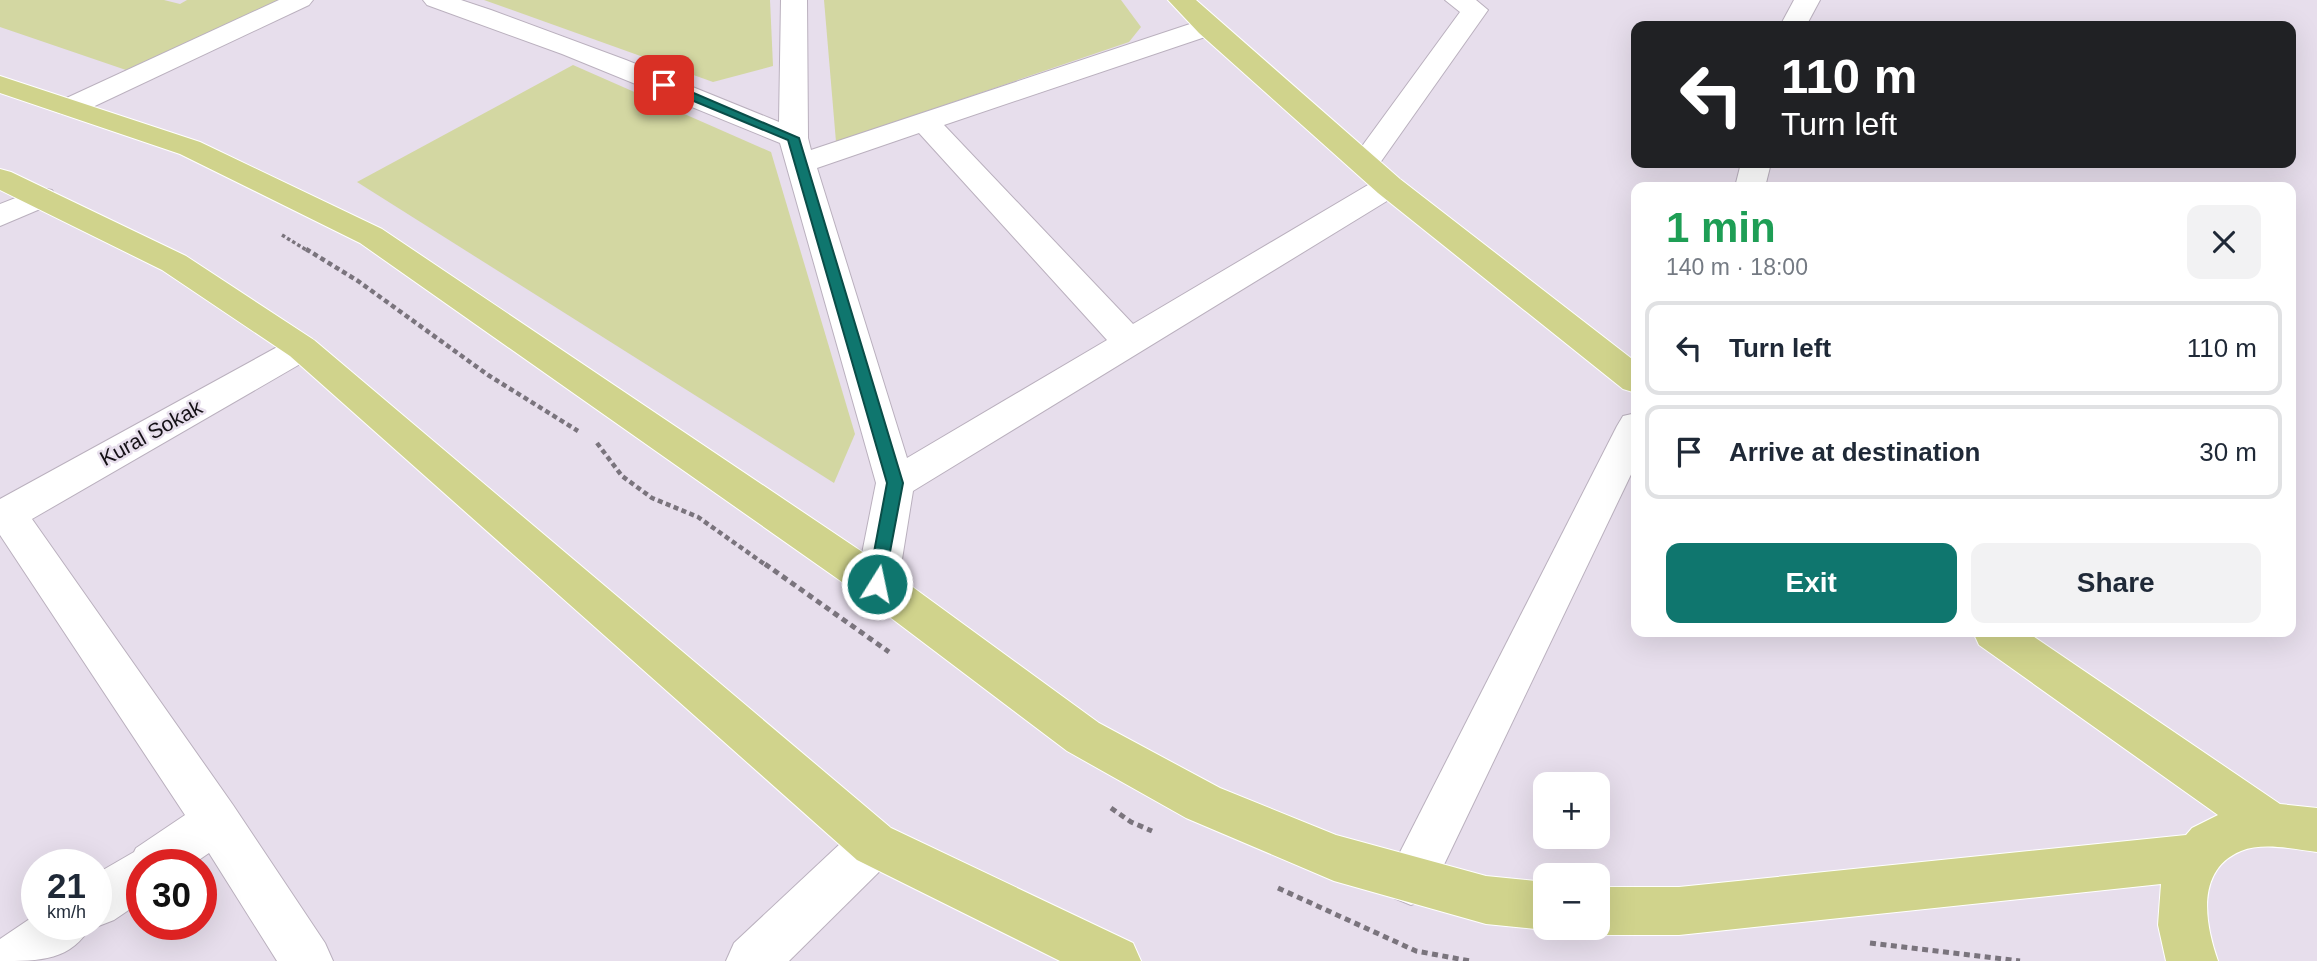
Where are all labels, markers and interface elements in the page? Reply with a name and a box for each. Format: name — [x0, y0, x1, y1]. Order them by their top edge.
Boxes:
icon: left — [1666, 49, 1757, 140]
text: 110 m — [1781, 49, 1917, 103]
pin — [634, 55, 694, 115]
icon: arrive — [645, 66, 683, 104]
text: Turn left — [1781, 106, 1897, 142]
text: 1 min — [1666, 204, 1776, 251]
button: close — [2187, 205, 2261, 279]
text: 140 m · 18:00 — [1666, 254, 1808, 280]
icon: left — [1670, 329, 1708, 367]
text: Turn left — [1729, 333, 1831, 363]
text: 110 m — [2187, 333, 2257, 363]
street label: Kural Sokak — [96, 395, 206, 470]
icon: arrive — [1670, 433, 1708, 471]
text: Arrive at destination — [1729, 437, 1980, 467]
text: 30 m — [2199, 437, 2257, 467]
button: Exit — [1666, 543, 1957, 623]
button: Share — [1971, 543, 2261, 623]
position arrow — [840, 547, 914, 621]
map controls — [1533, 772, 1610, 940]
button: + — [1533, 772, 1610, 849]
speed limit sign: 30 — [126, 849, 217, 940]
button: − — [1533, 863, 1610, 940]
text: 21 — [47, 866, 86, 905]
text: km/h — [47, 902, 86, 922]

